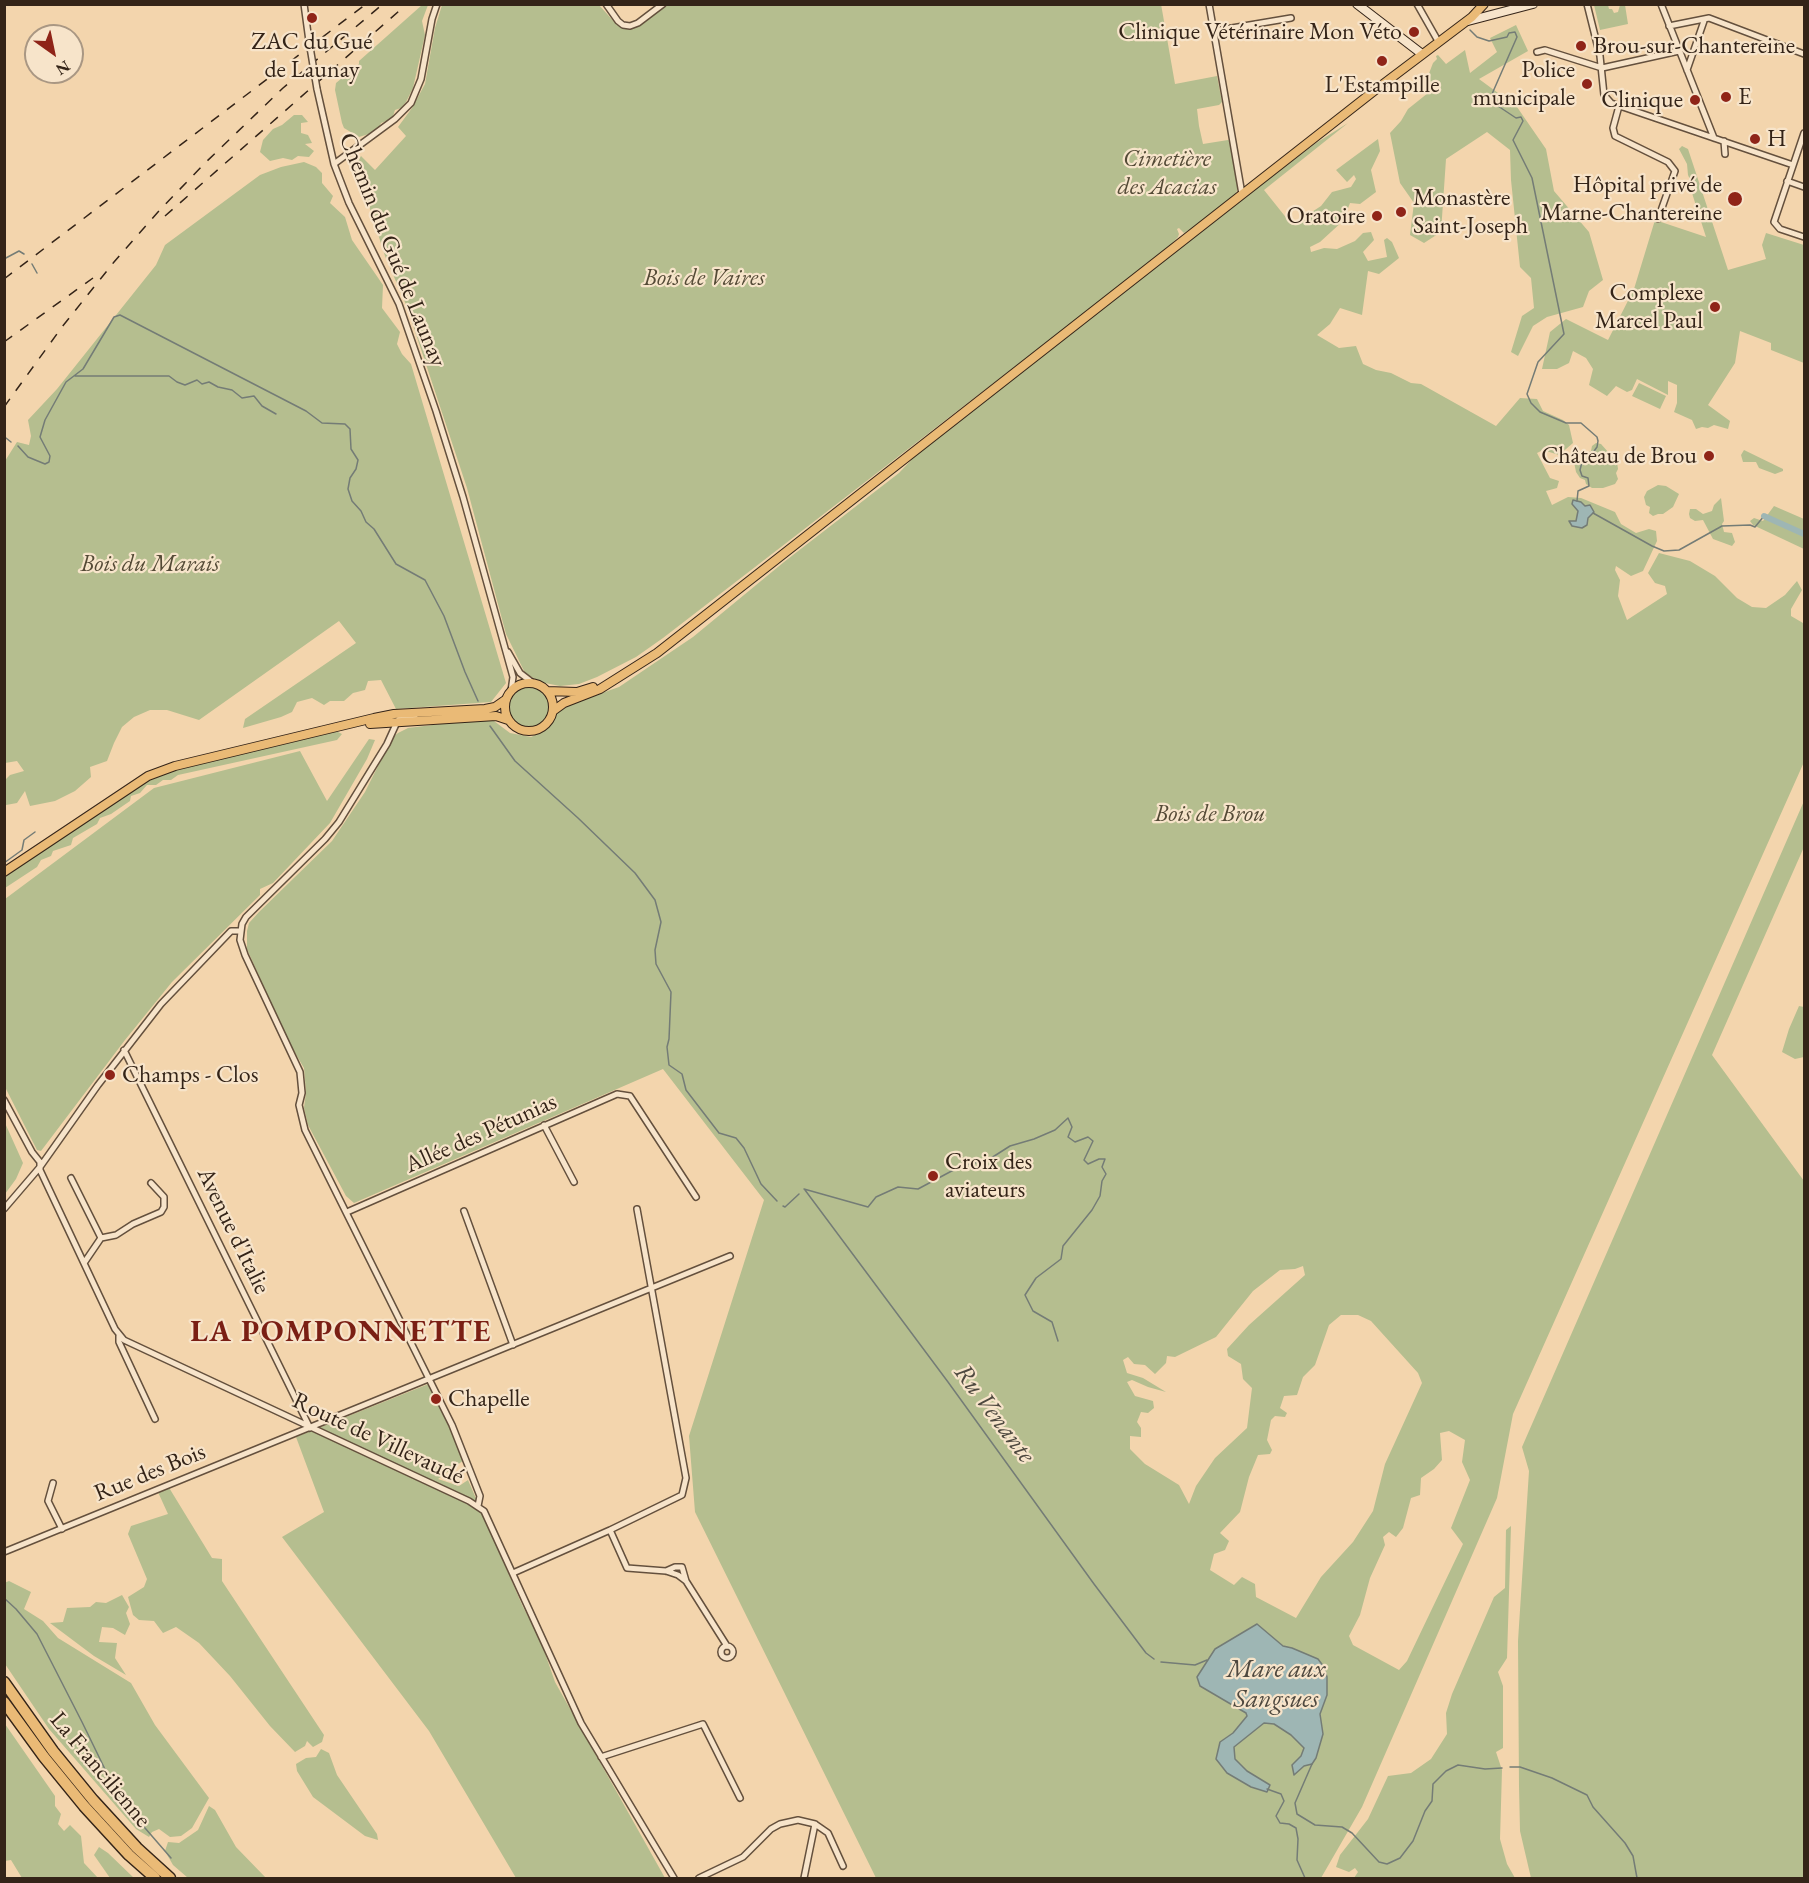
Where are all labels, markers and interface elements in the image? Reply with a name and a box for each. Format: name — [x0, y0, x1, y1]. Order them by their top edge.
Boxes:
marker: ZAC du Gué de Launay — [305, 11, 319, 25]
place label: Clinique Vétérinaire Mon Véto — [1118, 18, 1402, 46]
north arrow — [24, 24, 84, 84]
marker: Clinique Vétérinaire Mon Véto — [1407, 25, 1421, 39]
place label: ZAC du Gué de Launay — [251, 28, 373, 84]
place label: Brou-sur-Chantereine — [1593, 32, 1795, 60]
marker: Brou-sur-Chantereine — [1574, 39, 1588, 53]
marker: L'Estampille — [1375, 54, 1389, 68]
text: N — [52, 56, 74, 80]
place label: Police municipale — [1473, 56, 1575, 112]
place label: L'Estampille — [1324, 71, 1440, 99]
marker: Police municipale — [1580, 77, 1594, 91]
place label: E — [1738, 83, 1752, 111]
place label: Clinique — [1601, 86, 1683, 114]
marker: E — [1719, 90, 1733, 104]
marker: Clinique — [1688, 93, 1702, 107]
place label: H — [1767, 125, 1786, 153]
street label: Chemin du Gué de Launay — [332, 129, 452, 371]
marker: H — [1748, 132, 1762, 146]
park label: Cimetière des Acacias — [1117, 145, 1217, 201]
place label: Hôpital privé de Marne-Chantereine — [1541, 171, 1722, 227]
place label: Monastère Saint-Joseph — [1413, 184, 1528, 240]
marker: Hôpital privé de Marne-Chantereine — [1726, 190, 1744, 208]
place label: Oratoire — [1286, 202, 1365, 230]
marker: Monastère Saint-Joseph — [1394, 205, 1408, 219]
marker: Oratoire — [1370, 209, 1384, 223]
park label: Bois de Vaires — [643, 264, 765, 292]
place label: Complexe Marcel Paul — [1595, 279, 1703, 335]
marker: Complexe Marcel Paul — [1708, 300, 1722, 314]
place label: Château de Brou — [1541, 442, 1697, 470]
marker: Château de Brou — [1702, 449, 1716, 463]
park label: Bois du Marais — [81, 550, 219, 578]
park label: Bois de Brou — [1155, 800, 1265, 828]
place label: Champs - Clos — [122, 1061, 258, 1089]
marker: Champs - Clos — [103, 1068, 117, 1082]
street label: Allée des Pétunias — [401, 1088, 561, 1180]
place label: Croix des aviateurs — [945, 1148, 1032, 1204]
street label: Avenue d'Italie — [190, 1163, 276, 1299]
marker: Croix des aviateurs — [926, 1169, 940, 1183]
district label: LA POMPONNETTE — [190, 1315, 492, 1351]
water label: Ru Venante — [947, 1358, 1041, 1470]
place label: Chapelle — [448, 1385, 530, 1413]
street label: Route de Villevaudé — [288, 1387, 468, 1491]
marker: Chapelle — [429, 1392, 443, 1406]
street label: Rue des Bois — [90, 1438, 210, 1508]
water label: Mare aux Sangsues — [1227, 1654, 1325, 1715]
street label: La Francilienne — [43, 1706, 157, 1834]

